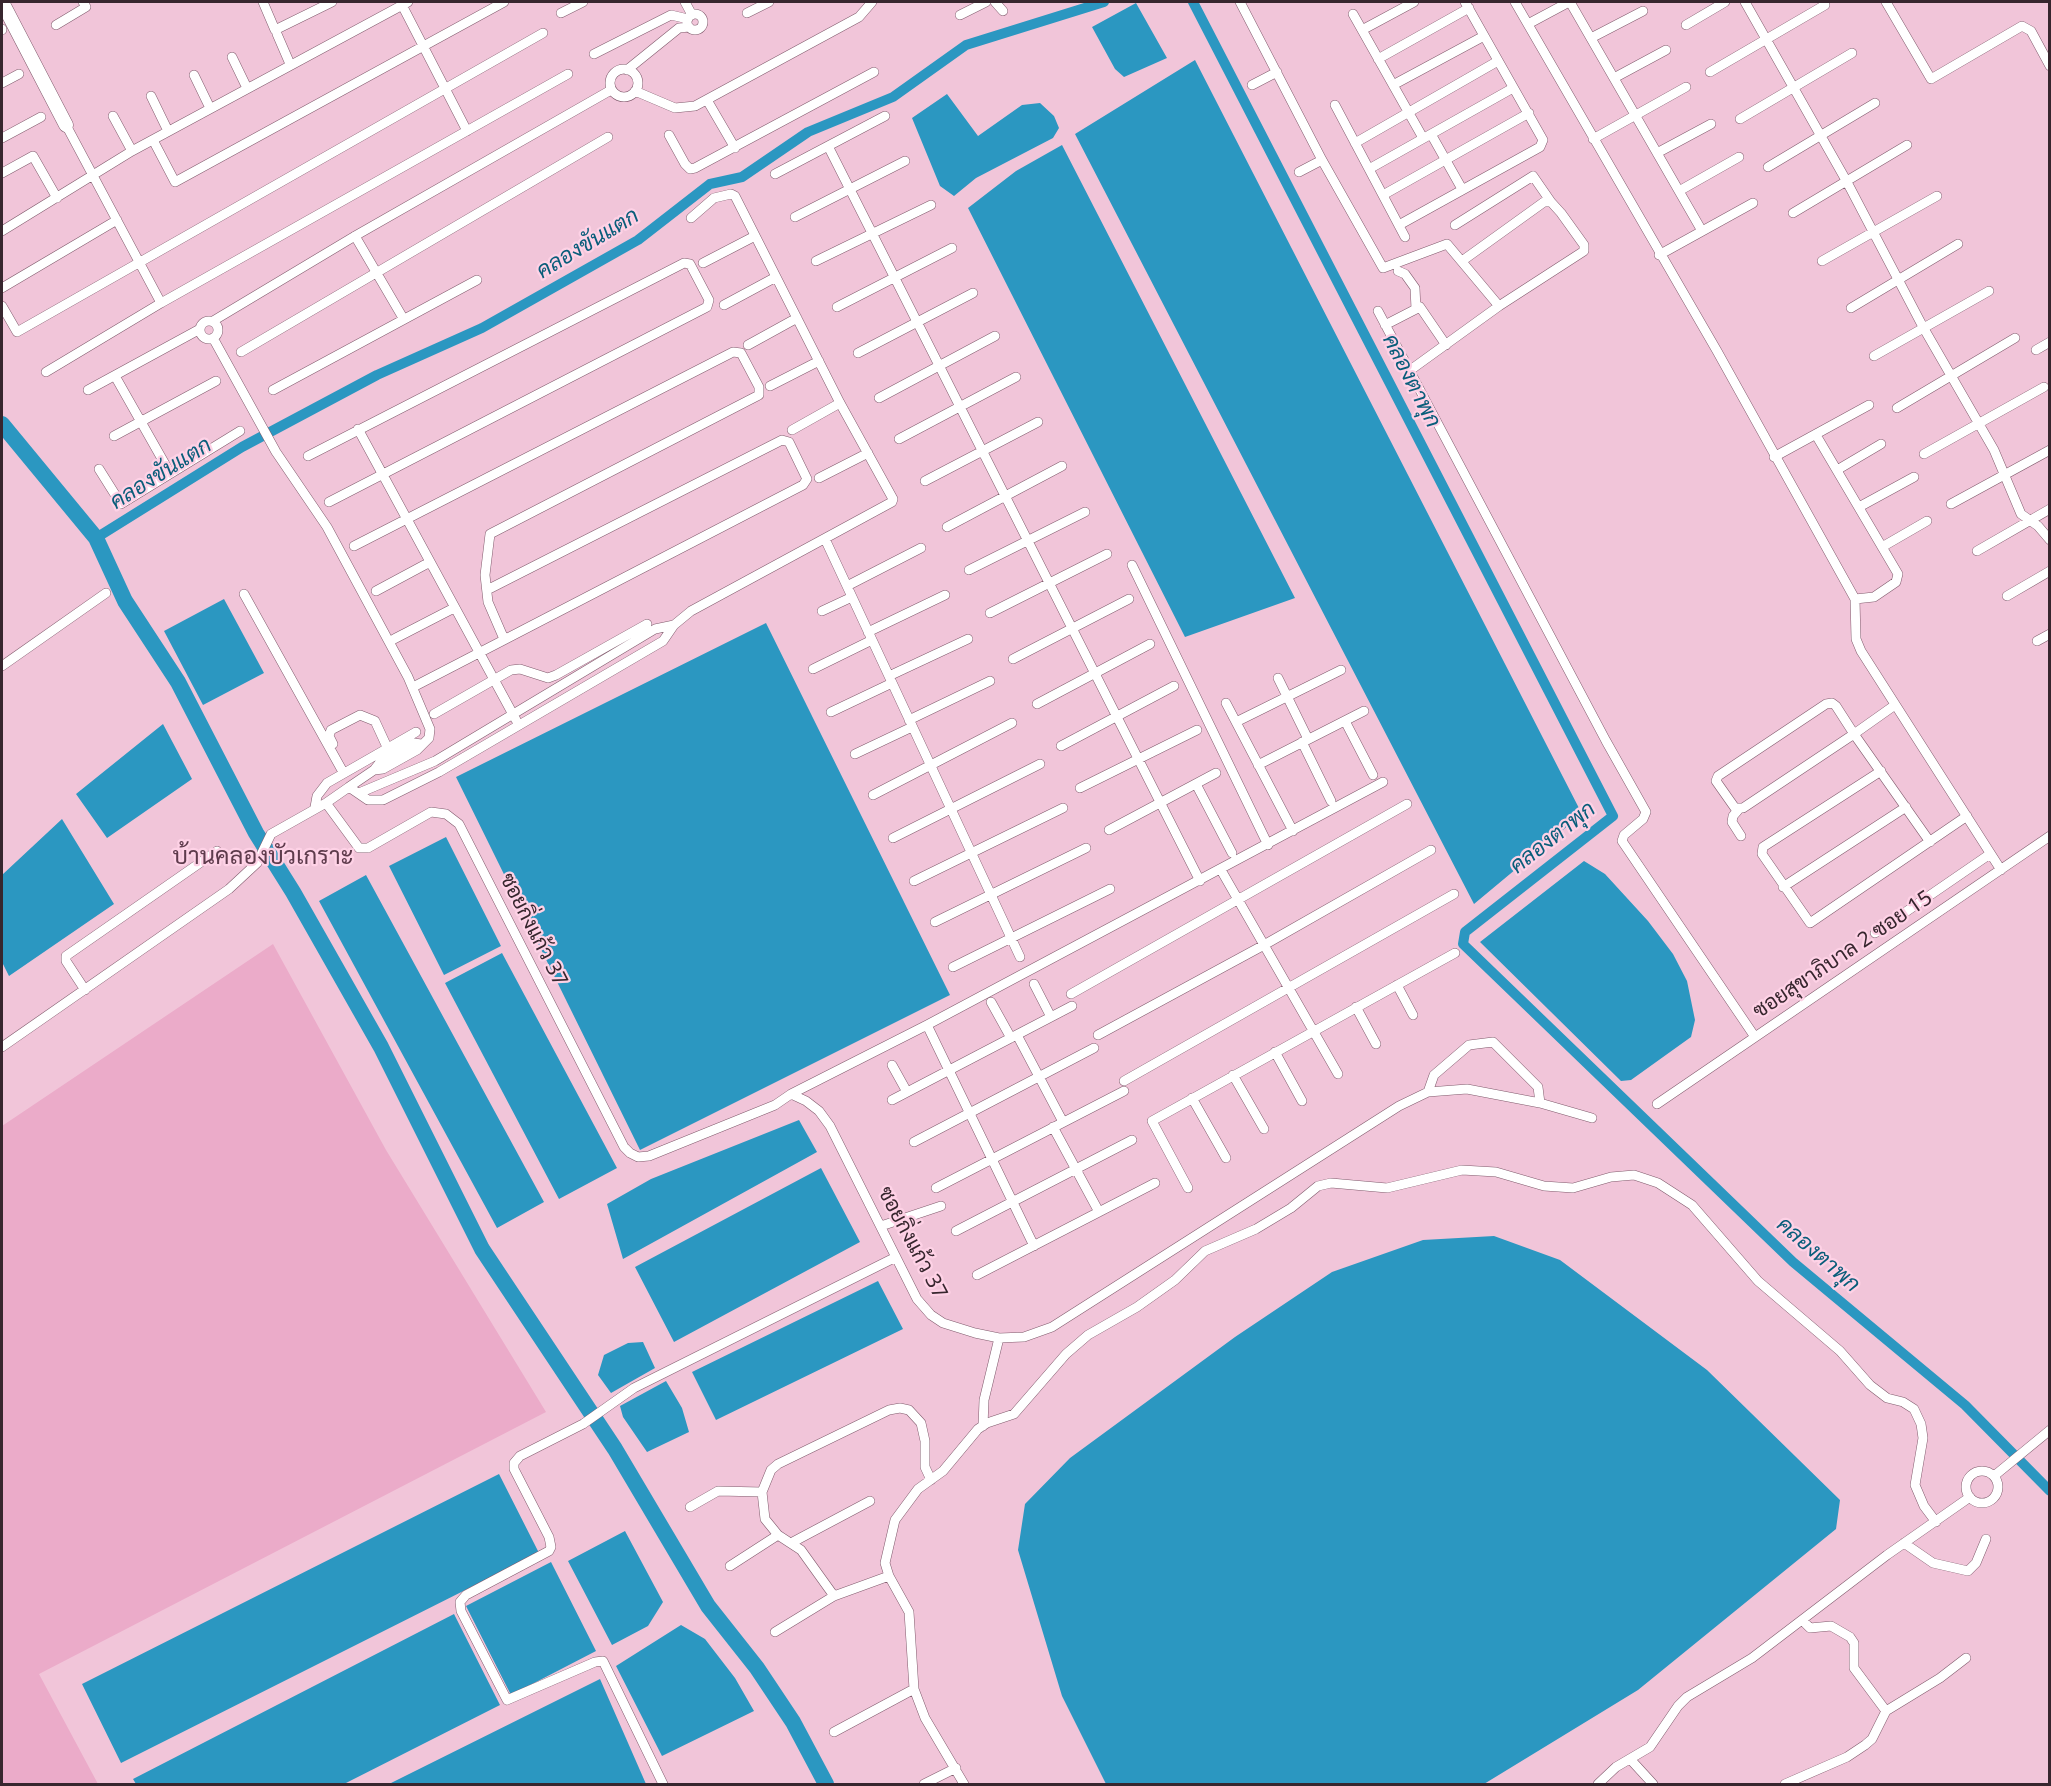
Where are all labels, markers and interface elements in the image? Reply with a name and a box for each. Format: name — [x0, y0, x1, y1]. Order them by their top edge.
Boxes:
water label: คลองขันแตก — [532, 203, 644, 285]
water label: คลองตาพุก — [1376, 330, 1446, 432]
water label: คลองขันแตก — [105, 432, 217, 516]
water label: คลองตาพุก — [1505, 796, 1601, 880]
district label: บ้านคลองบัวเกราะ — [173, 843, 353, 871]
street label: ซอยกิ่งแก้ว 37 — [494, 869, 572, 991]
street label: ซอยสุขาภิบาล 2 ซอย 15 — [1749, 886, 1937, 1024]
street label: ซอยกิ่งแก้ว 37 — [872, 1183, 952, 1303]
water label: คลองตาพุก — [1771, 1212, 1865, 1298]

